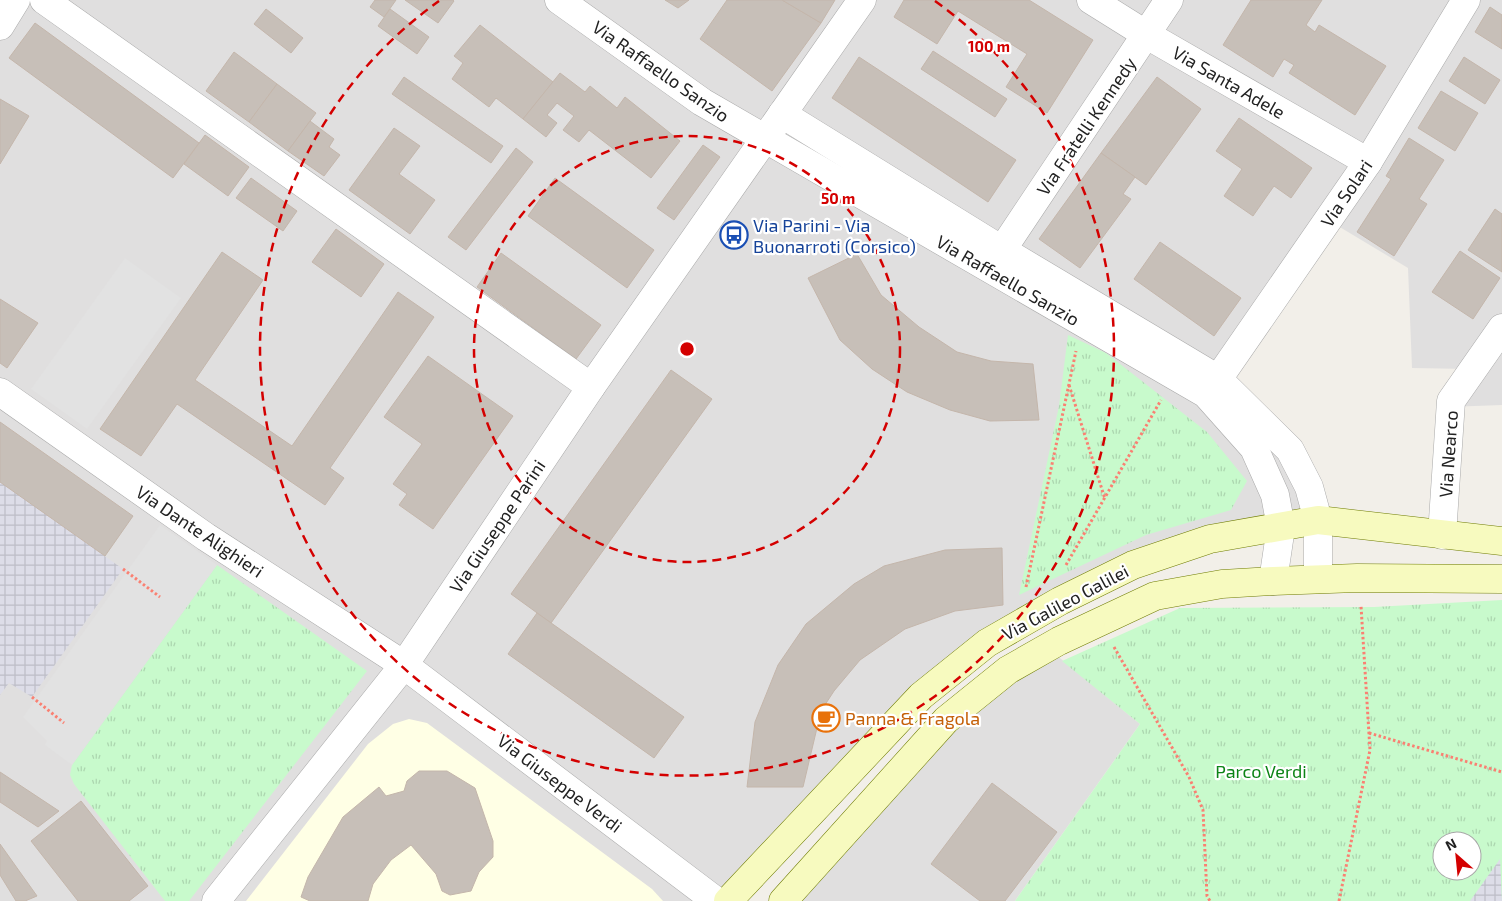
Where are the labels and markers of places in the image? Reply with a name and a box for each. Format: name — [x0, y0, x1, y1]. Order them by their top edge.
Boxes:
place label: Via Parini - Via Buonarroti (Corsico) — [753, 214, 916, 257]
bus stop icon: Via Parini - Via Buonarroti (Corsico) — [719, 220, 749, 250]
centre of rings — [678, 340, 696, 358]
cafe icon: Panna & Fragola — [811, 703, 841, 733]
place label: Panna & Fragola — [845, 707, 980, 729]

